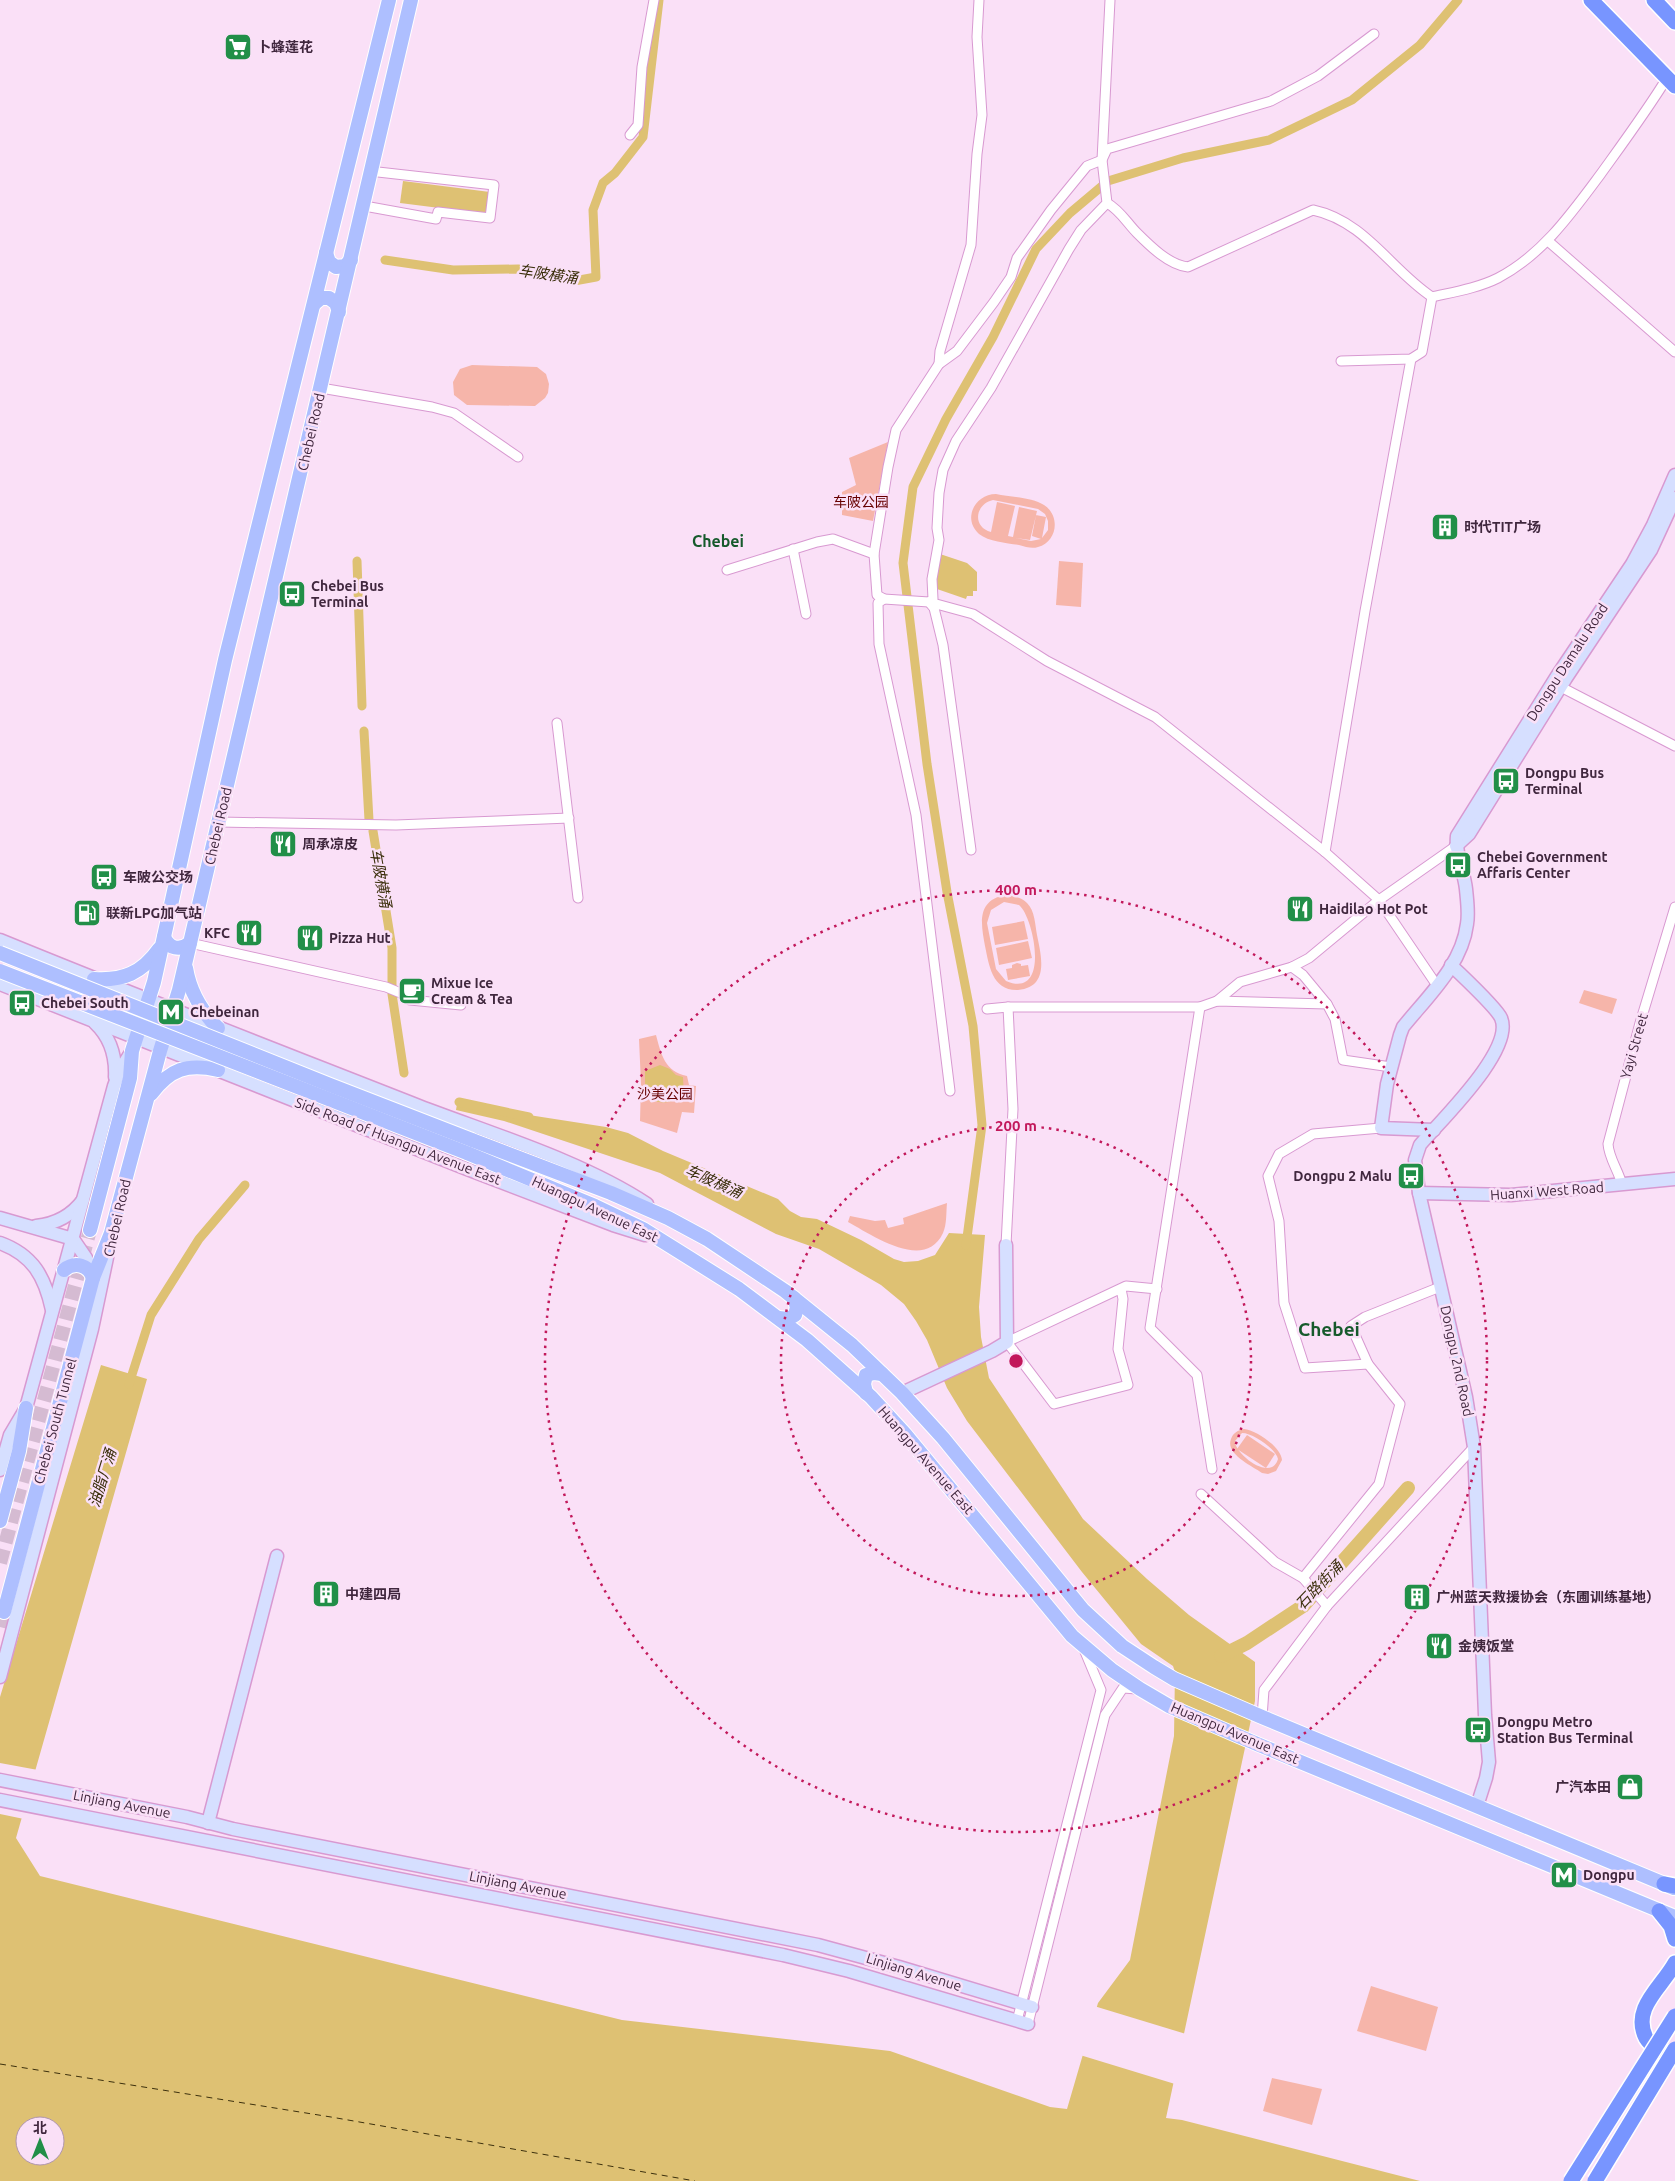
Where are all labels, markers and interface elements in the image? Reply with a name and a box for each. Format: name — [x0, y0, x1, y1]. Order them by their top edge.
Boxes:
supermarket icon: 卜蜂莲花 — [223, 32, 253, 62]
place label: 卜蜂莲花 — [257, 39, 313, 55]
water label: 车陂横涌 — [517, 261, 581, 287]
street label: Chebei Road — [294, 392, 328, 472]
park label: 车陂公园 — [833, 494, 889, 510]
building icon: 时代TIT广场 — [1430, 512, 1460, 542]
place label: 时代TIT广场 — [1464, 519, 1541, 535]
district label: Chebei — [692, 532, 744, 550]
place label: Chebei Bus Terminal — [311, 578, 384, 610]
bus stop icon: Chebei Bus Terminal — [277, 579, 307, 609]
street label: Dongpu Damalu Road — [1523, 600, 1611, 724]
place label: Dongpu Bus Terminal — [1525, 765, 1604, 797]
bus stop icon: Dongpu Bus Terminal — [1491, 766, 1521, 796]
street label: Chebei Road — [201, 786, 235, 866]
restaurant icon: 周承凉皮 — [268, 829, 298, 859]
place label: 周承凉皮 — [302, 836, 358, 852]
water label: 车陂横涌 — [367, 847, 395, 911]
place label: Chebei Government Affaris Center — [1477, 849, 1608, 881]
bus stop icon: Chebei Government Affaris Center — [1443, 850, 1473, 880]
bus stop icon: 车陂公交场 — [89, 862, 119, 892]
place label: 车陂公交场 — [123, 869, 193, 885]
text: 400 m — [995, 881, 1037, 898]
restaurant icon: Haidilao Hot Pot — [1285, 894, 1315, 924]
fuel station icon: 联新LPG加气站 — [72, 898, 102, 928]
place label: Haidilao Hot Pot — [1319, 901, 1428, 917]
place label: 联新LPG加气站 — [106, 905, 202, 921]
restaurant icon: KFC — [234, 918, 264, 948]
restaurant icon: Pizza Hut — [295, 923, 325, 953]
place label: KFC — [204, 925, 230, 941]
place label: Pizza Hut — [329, 930, 391, 946]
place label: Mixue Ice Cream & Tea — [431, 975, 513, 1007]
cafe icon: Mixue Ice Cream & Tea — [397, 976, 427, 1006]
bus stop icon: Chebei South — [7, 988, 37, 1018]
place label: Chebei South — [41, 995, 129, 1011]
metro station icon: Chebeinan — [156, 997, 186, 1027]
place label: Chebeinan — [190, 1004, 260, 1020]
street label: Yayi Street — [1617, 1011, 1651, 1081]
park label: 沙美公园 — [637, 1086, 693, 1102]
street label: Side Road of Huangpu Avenue East — [293, 1094, 504, 1188]
text: 200 m — [995, 1117, 1037, 1134]
water label: 车陂横涌 — [683, 1161, 747, 1202]
bus stop icon: Dongpu 2 Malu — [1396, 1161, 1426, 1191]
place label: Dongpu 2 Malu — [1293, 1168, 1392, 1184]
street label: Huangpu Avenue East — [529, 1173, 661, 1245]
street label: Chebei Road — [100, 1178, 134, 1258]
street label: Huanxi West Road — [1490, 1179, 1604, 1203]
street label: Dongpu 2nd Road — [1437, 1304, 1477, 1418]
district label: Chebei — [1298, 1318, 1360, 1340]
centre of rings — [1007, 1352, 1025, 1370]
street label: Chebei South Tunnel — [30, 1356, 80, 1486]
street label: Huangpu Avenue East — [875, 1403, 977, 1517]
water label: 油脂厂涌 — [85, 1445, 119, 1509]
water label: 石路街涌 — [1292, 1556, 1347, 1612]
building icon: 中建四局 — [311, 1579, 341, 1609]
building icon: 广州蓝天救援协会（东圃训练基地） — [1402, 1582, 1432, 1612]
place label: 中建四局 — [345, 1586, 401, 1602]
place label: 广州蓝天救援协会（东圃训练基地） — [1436, 1589, 1660, 1605]
restaurant icon: 金姨饭堂 — [1424, 1631, 1454, 1661]
place label: 金姨饭堂 — [1458, 1638, 1514, 1654]
street label: Huangpu Avenue East — [1169, 1699, 1302, 1767]
place label: Dongpu Metro Station Bus Terminal — [1497, 1714, 1633, 1746]
bus stop icon: Dongpu Metro Station Bus Terminal — [1463, 1715, 1493, 1745]
shop icon: 广汽本田 — [1615, 1772, 1645, 1802]
place label: 广汽本田 — [1555, 1779, 1611, 1795]
street label: Linjiang Avenue — [72, 1787, 172, 1821]
metro station icon: Dongpu — [1549, 1860, 1579, 1890]
place label: Dongpu — [1583, 1867, 1635, 1883]
street label: Linjiang Avenue — [468, 1868, 568, 1902]
street label: Linjiang Avenue — [864, 1950, 964, 1994]
north arrow — [15, 2116, 65, 2166]
text: 北 — [33, 2120, 47, 2136]

